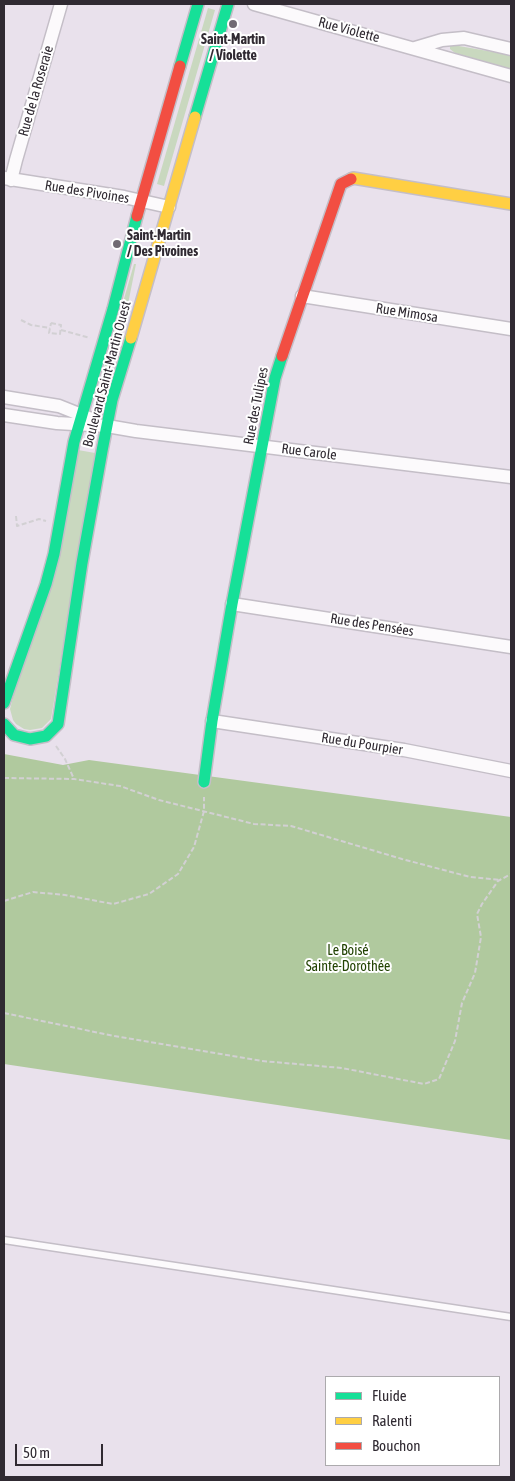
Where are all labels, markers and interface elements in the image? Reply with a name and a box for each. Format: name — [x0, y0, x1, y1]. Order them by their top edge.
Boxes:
street label: Rue Violette — [316, 14, 382, 46]
marker: Saint-Martin / Violette — [227, 18, 239, 30]
place label: Saint-Martin / Violette — [201, 32, 265, 64]
street label: Rue de la Roseraie — [15, 44, 57, 138]
street label: Rue des Pivoines — [44, 177, 130, 207]
place label: Saint-Martin / Des Pivoines — [127, 228, 198, 260]
marker: Saint-Martin / Des Pivoines — [111, 238, 123, 250]
street label: Boulevard Saint-Martin Ouest — [79, 299, 135, 449]
street label: Rue Mimosa — [375, 300, 439, 326]
street label: Rue des Tulipes — [240, 366, 272, 446]
street label: Rue Carole — [280, 440, 338, 464]
street label: Rue des Pensées — [329, 610, 415, 640]
street label: Rue du Pourpier — [320, 729, 404, 759]
park label: Le Boisé Sainte-Dorothée — [306, 943, 390, 976]
legend — [325, 1376, 500, 1466]
text: Fluide — [372, 1387, 407, 1404]
text: Ralenti — [372, 1412, 412, 1429]
scale bar — [18, 1434, 105, 1466]
text: Bouchon — [372, 1437, 421, 1454]
text: 50 m — [23, 1444, 50, 1461]

